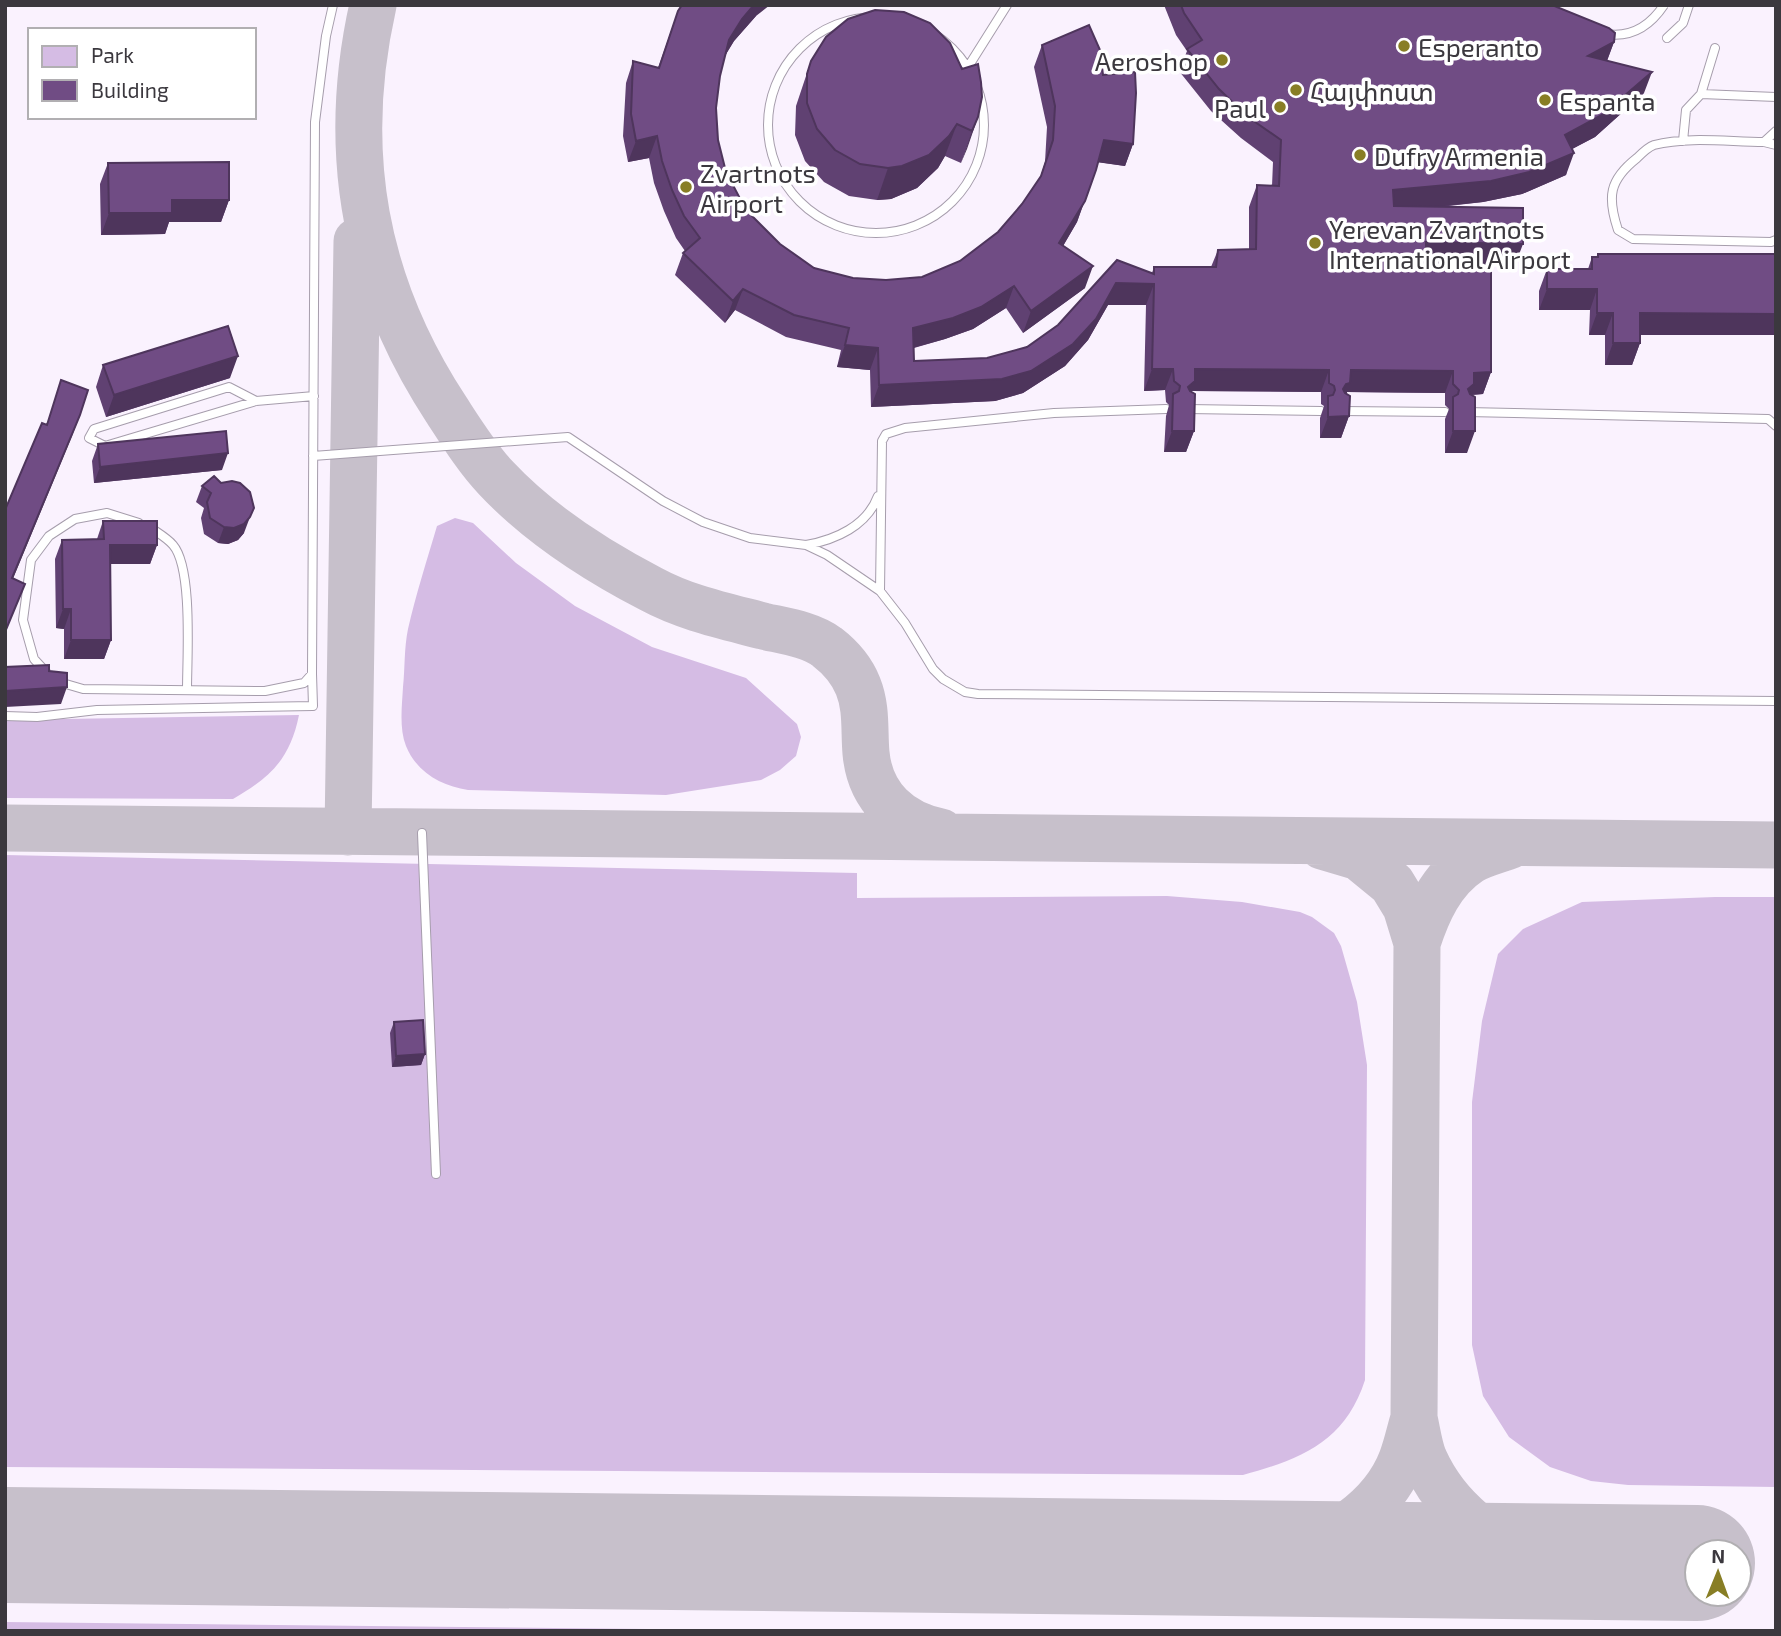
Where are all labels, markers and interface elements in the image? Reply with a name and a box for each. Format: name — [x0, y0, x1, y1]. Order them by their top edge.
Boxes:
legend — [28, 28, 256, 119]
place label: Esperanto — [1418, 31, 1539, 62]
marker: Esperanto — [1396, 38, 1412, 54]
text: Park — [91, 42, 134, 67]
place label: Aeroshop — [1095, 45, 1208, 76]
marker: Aeroshop — [1214, 52, 1230, 68]
place label: Հայփոստ — [1310, 75, 1434, 107]
text: Building — [91, 77, 169, 102]
marker: Հայփոստ — [1288, 82, 1304, 98]
place label: Espanta — [1559, 85, 1655, 116]
place label: Paul — [1214, 92, 1266, 123]
marker: Espanta — [1537, 92, 1553, 108]
marker: Paul — [1272, 99, 1288, 115]
place label: Dufry Armenia — [1374, 140, 1544, 171]
marker: Dufry Armenia — [1352, 147, 1368, 163]
place label: Zvartnots Airport — [700, 157, 816, 218]
marker: Zvartnots Airport — [678, 179, 694, 195]
place label: Yerevan Zvartnots International Airport — [1329, 213, 1571, 274]
marker: Yerevan Zvartnots International Airport — [1307, 235, 1323, 251]
north arrow — [1683, 1538, 1753, 1608]
text: N — [1711, 1544, 1725, 1567]

